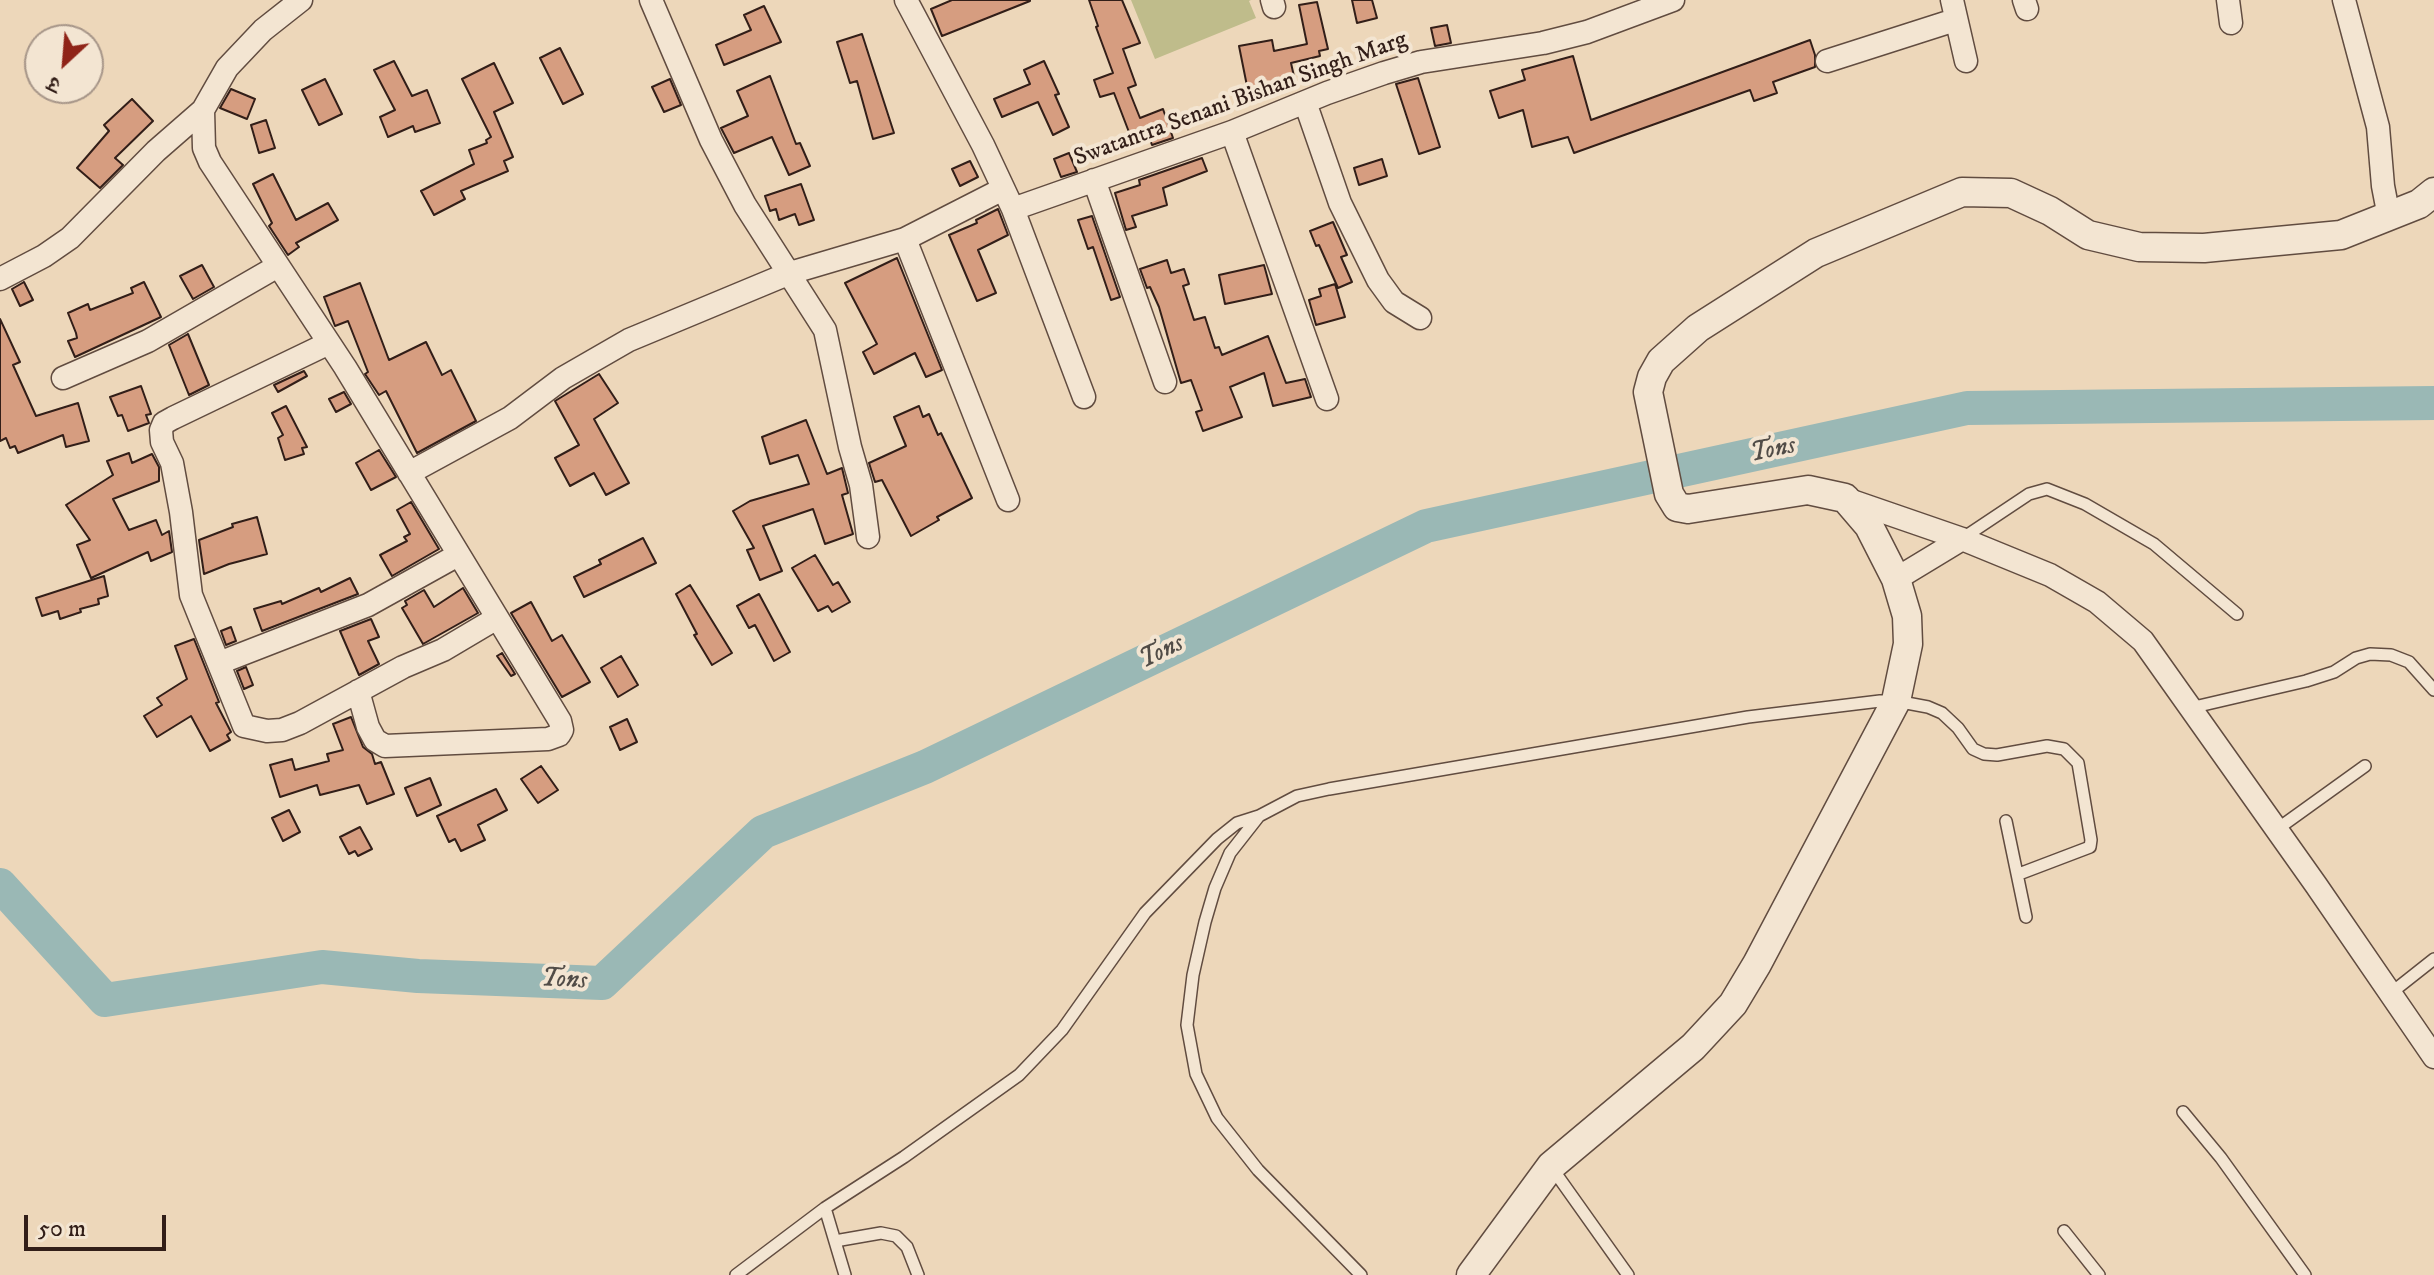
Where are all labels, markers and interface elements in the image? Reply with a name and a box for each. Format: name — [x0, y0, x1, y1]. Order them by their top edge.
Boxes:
north arrow — [24, 24, 104, 104]
street label: Swatantra Senani Bishan Singh Marg — [1070, 26, 1412, 174]
text: उ — [43, 70, 65, 99]
water label: Tons — [1747, 431, 1799, 471]
water label: Tons — [1135, 629, 1189, 677]
water label: Tons — [540, 964, 588, 998]
scale bar — [28, 1199, 170, 1249]
text: 50 m — [38, 1214, 86, 1244]

